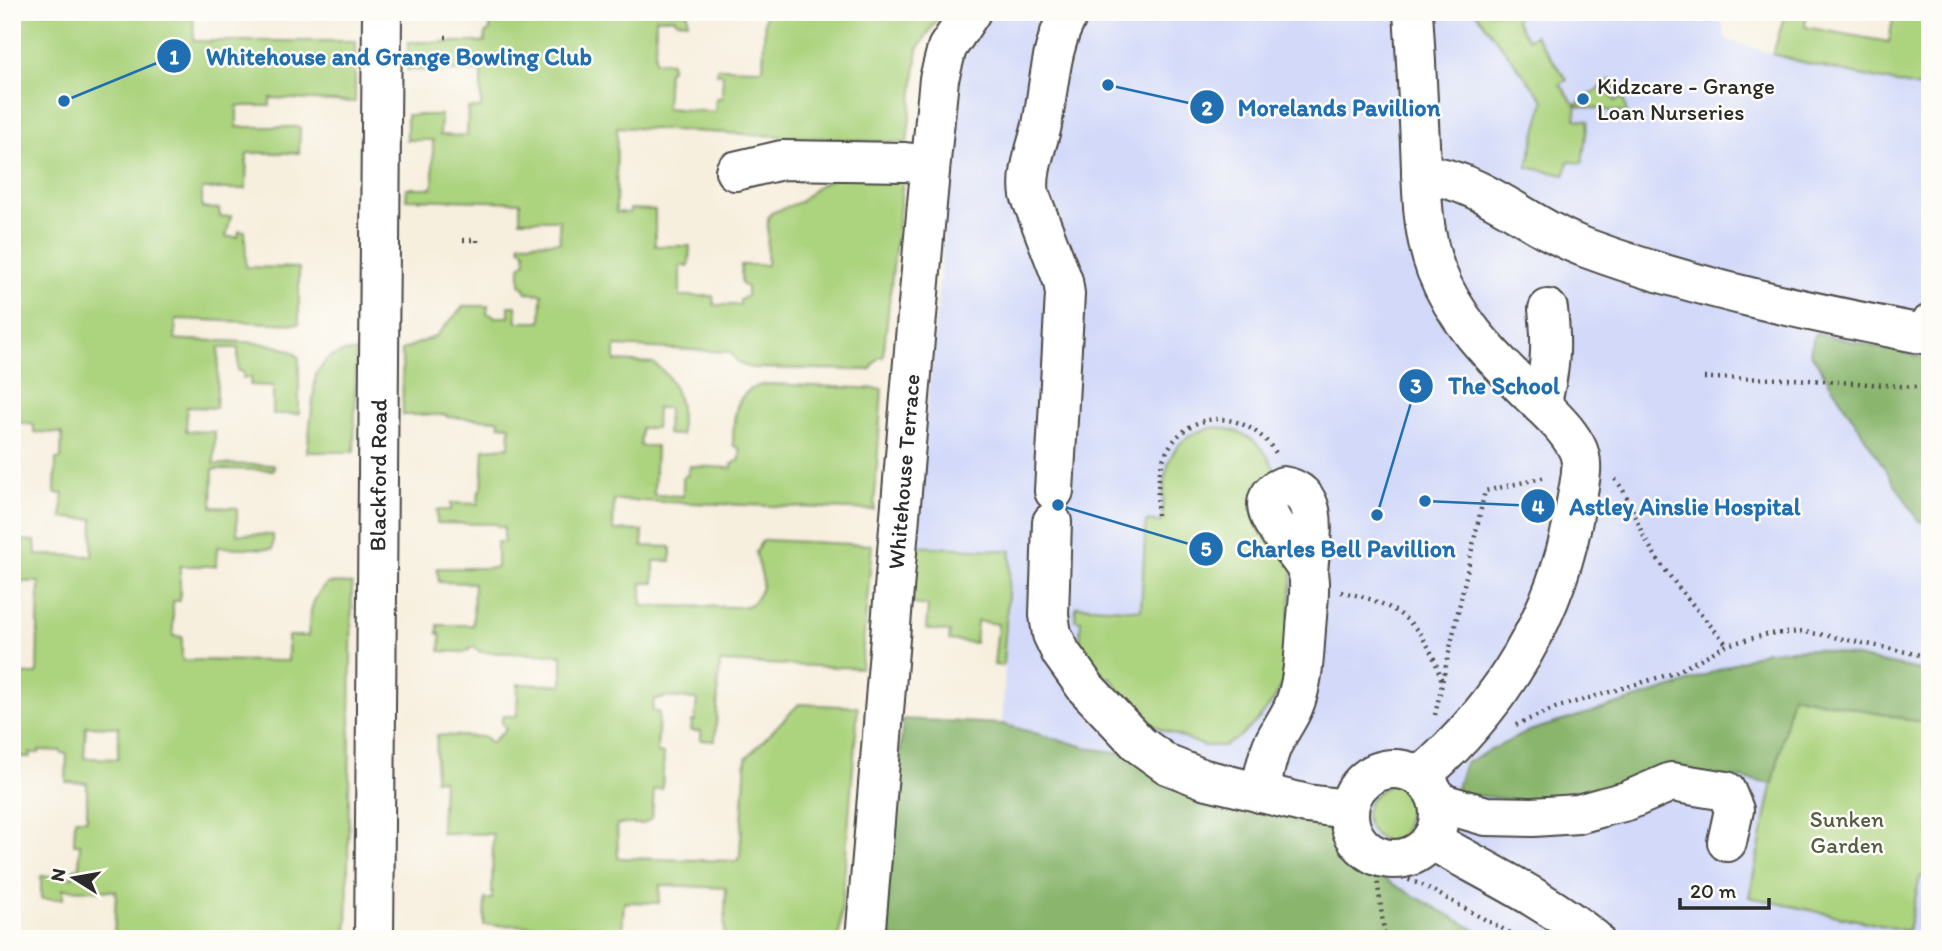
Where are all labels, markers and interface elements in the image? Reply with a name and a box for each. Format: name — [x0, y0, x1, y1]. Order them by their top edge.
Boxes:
callout: Whitehouse and Grange Bowling Club — [156, 34, 606, 79]
text: Whitehouse and Grange Bowling Club — [206, 42, 592, 72]
text: 1 — [169, 44, 179, 69]
place label: Kidzcare - Grange Loan Nurseries — [1597, 72, 1775, 126]
callout: Morelands Pavillion — [1189, 85, 1455, 130]
marker: Kidzcare - Grange Loan Nurseries — [1575, 91, 1591, 107]
text: Morelands Pavillion — [1238, 93, 1441, 122]
text: 2 — [1201, 95, 1213, 120]
callout: The School — [1399, 364, 1573, 409]
text: The School — [1447, 371, 1560, 400]
street label: Whitehouse Terrace — [882, 373, 926, 570]
text: 3 — [1410, 373, 1422, 398]
street label: Blackford Road — [363, 398, 393, 552]
callout: Astley Ainslie Hospital — [1521, 484, 1815, 529]
text: Astley Ainslie Hospital — [1568, 492, 1801, 522]
text: 4 — [1532, 494, 1545, 519]
callout: Charles Bell Pavillion — [1188, 527, 1469, 572]
text: Charles Bell Pavillion — [1236, 534, 1456, 563]
text: 5 — [1200, 536, 1212, 561]
park label: Sunken Garden — [1810, 805, 1884, 859]
north arrow — [38, 842, 108, 912]
text: N — [45, 866, 70, 883]
scale bar — [1680, 867, 1769, 911]
text: 20 m — [1690, 878, 1737, 903]

